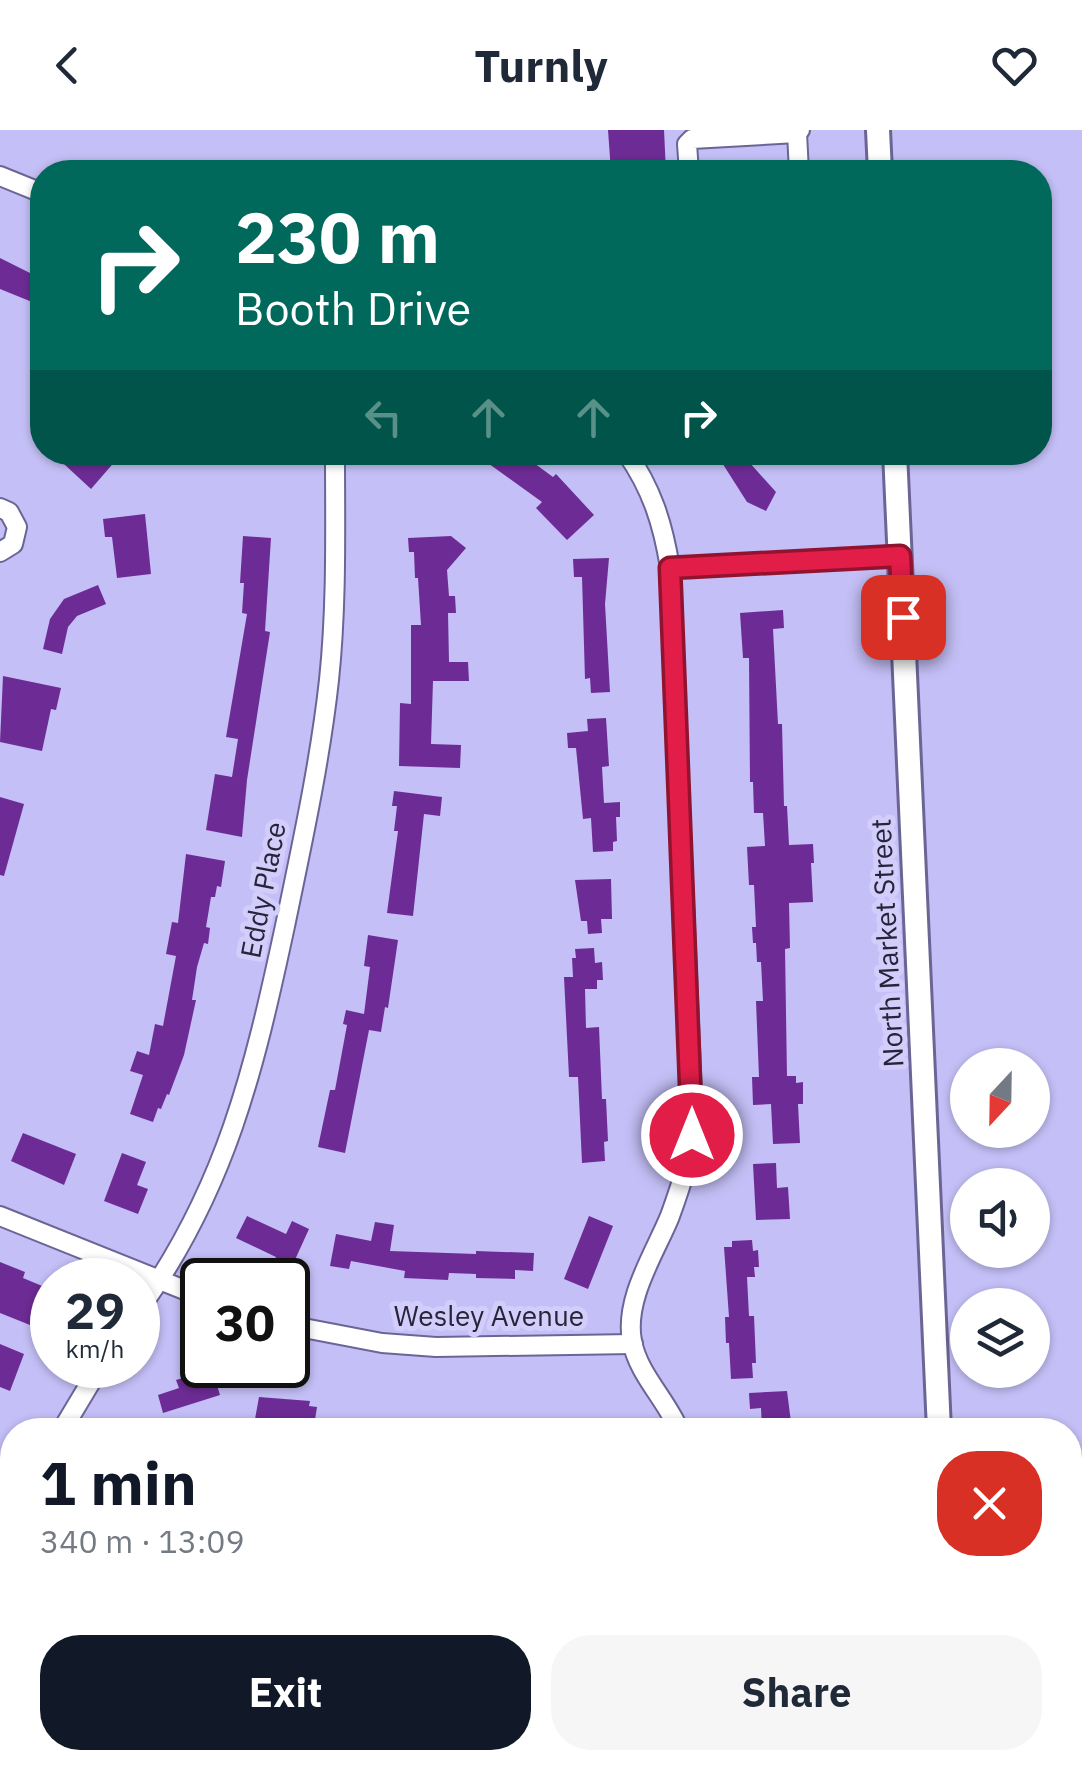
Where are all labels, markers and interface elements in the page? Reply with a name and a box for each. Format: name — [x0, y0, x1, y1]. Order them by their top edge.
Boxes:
text: Turnly — [474, 36, 608, 94]
icon: back — [40, 38, 95, 93]
icon: heart — [987, 38, 1042, 93]
text: 230 m — [235, 191, 440, 282]
icon: right — [70, 200, 200, 330]
text: Booth Drive — [235, 279, 471, 337]
icon: left — [356, 390, 411, 445]
icon: ahead — [461, 390, 516, 445]
icon: ahead — [566, 390, 621, 445]
icon: right — [671, 390, 726, 445]
pin — [861, 575, 946, 660]
icon: arrive — [876, 590, 931, 645]
street label: North Market Street — [862, 818, 911, 1068]
street label: Eddy Place — [231, 819, 294, 961]
north arrow — [950, 1048, 1050, 1148]
map controls — [950, 1048, 1050, 1388]
position arrow — [640, 1083, 744, 1187]
button: sound — [950, 1168, 1050, 1268]
speed limit sign: 30 — [180, 1258, 310, 1388]
text: 29 — [65, 1278, 125, 1343]
button: layers — [950, 1288, 1050, 1388]
street label: Wesley Avenue — [394, 1297, 584, 1334]
text: km/h — [66, 1332, 124, 1365]
text: 1 min — [40, 1443, 197, 1522]
button: close — [937, 1451, 1042, 1556]
text: 340 m · 13:09 — [40, 1520, 245, 1562]
button: Exit — [40, 1635, 531, 1750]
button: Share — [551, 1635, 1042, 1750]

